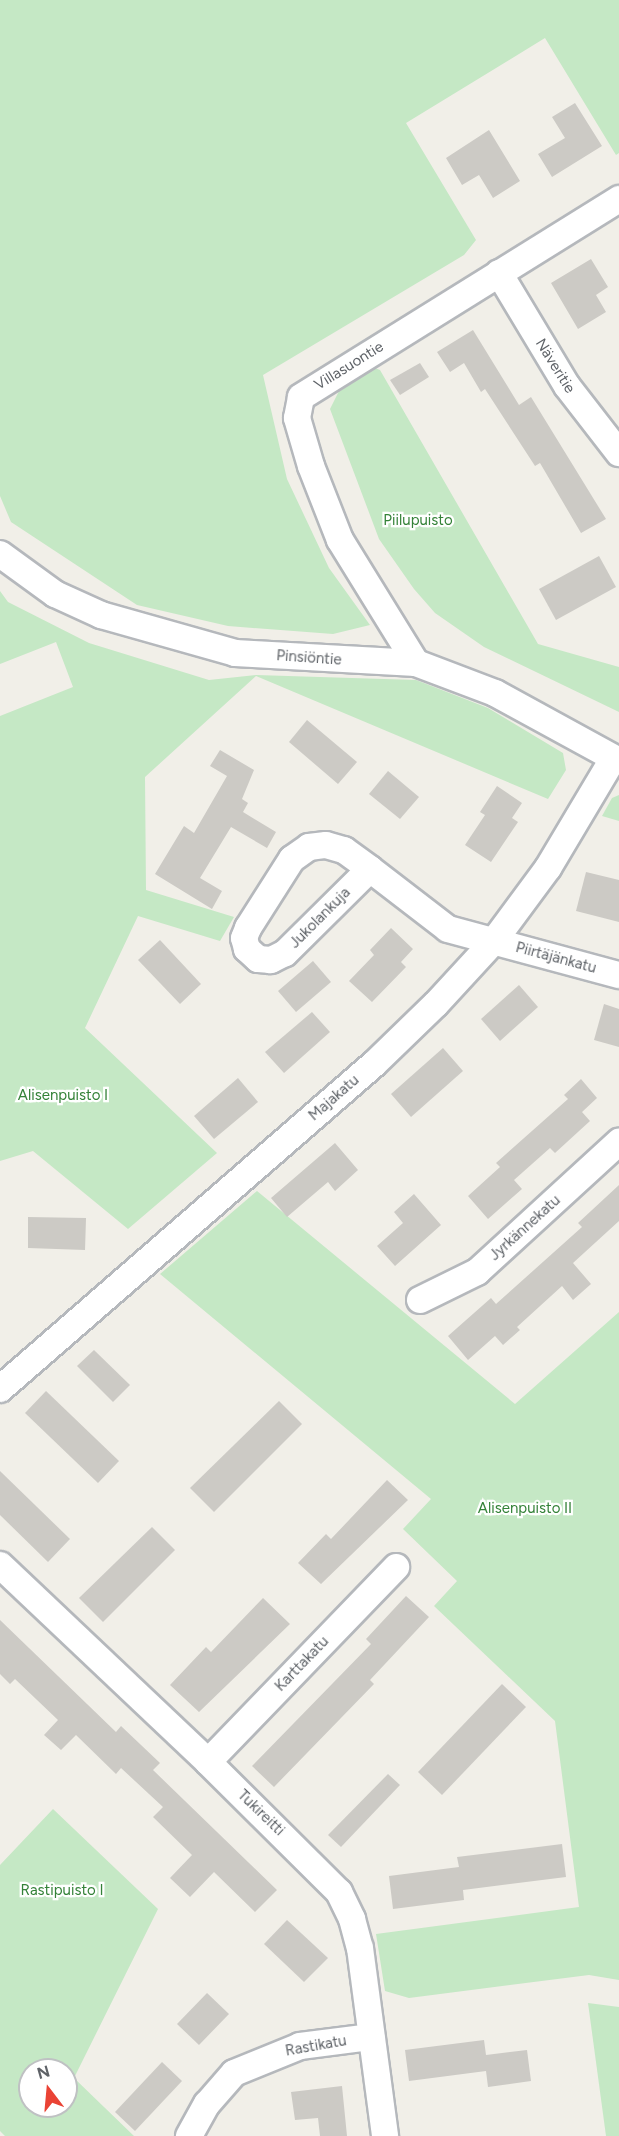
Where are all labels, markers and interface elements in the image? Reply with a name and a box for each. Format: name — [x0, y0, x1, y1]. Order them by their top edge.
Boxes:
street label: Näveritie — [531, 335, 579, 397]
street label: Villasuontie — [311, 338, 387, 394]
park label: Piilupuisto — [383, 512, 453, 530]
street label: Pinsiöntie — [276, 647, 342, 669]
street label: Jukolankuja — [286, 884, 354, 952]
street label: Piirtäjänkatu — [514, 939, 598, 977]
street label: Majakatu — [305, 1071, 363, 1125]
park label: Alisenpuisto I — [18, 1087, 108, 1105]
street label: Jyrkännekatu — [486, 1191, 564, 1265]
park label: Alisenpuisto II — [478, 1500, 572, 1518]
street label: Karttakatu — [271, 1633, 333, 1695]
street label: Tukireitti — [234, 1786, 288, 1840]
park label: Rastipuisto I — [21, 1882, 103, 1900]
street label: Rastikatu — [284, 2032, 348, 2060]
north arrow — [18, 2058, 78, 2118]
text: N — [35, 2061, 52, 2083]

